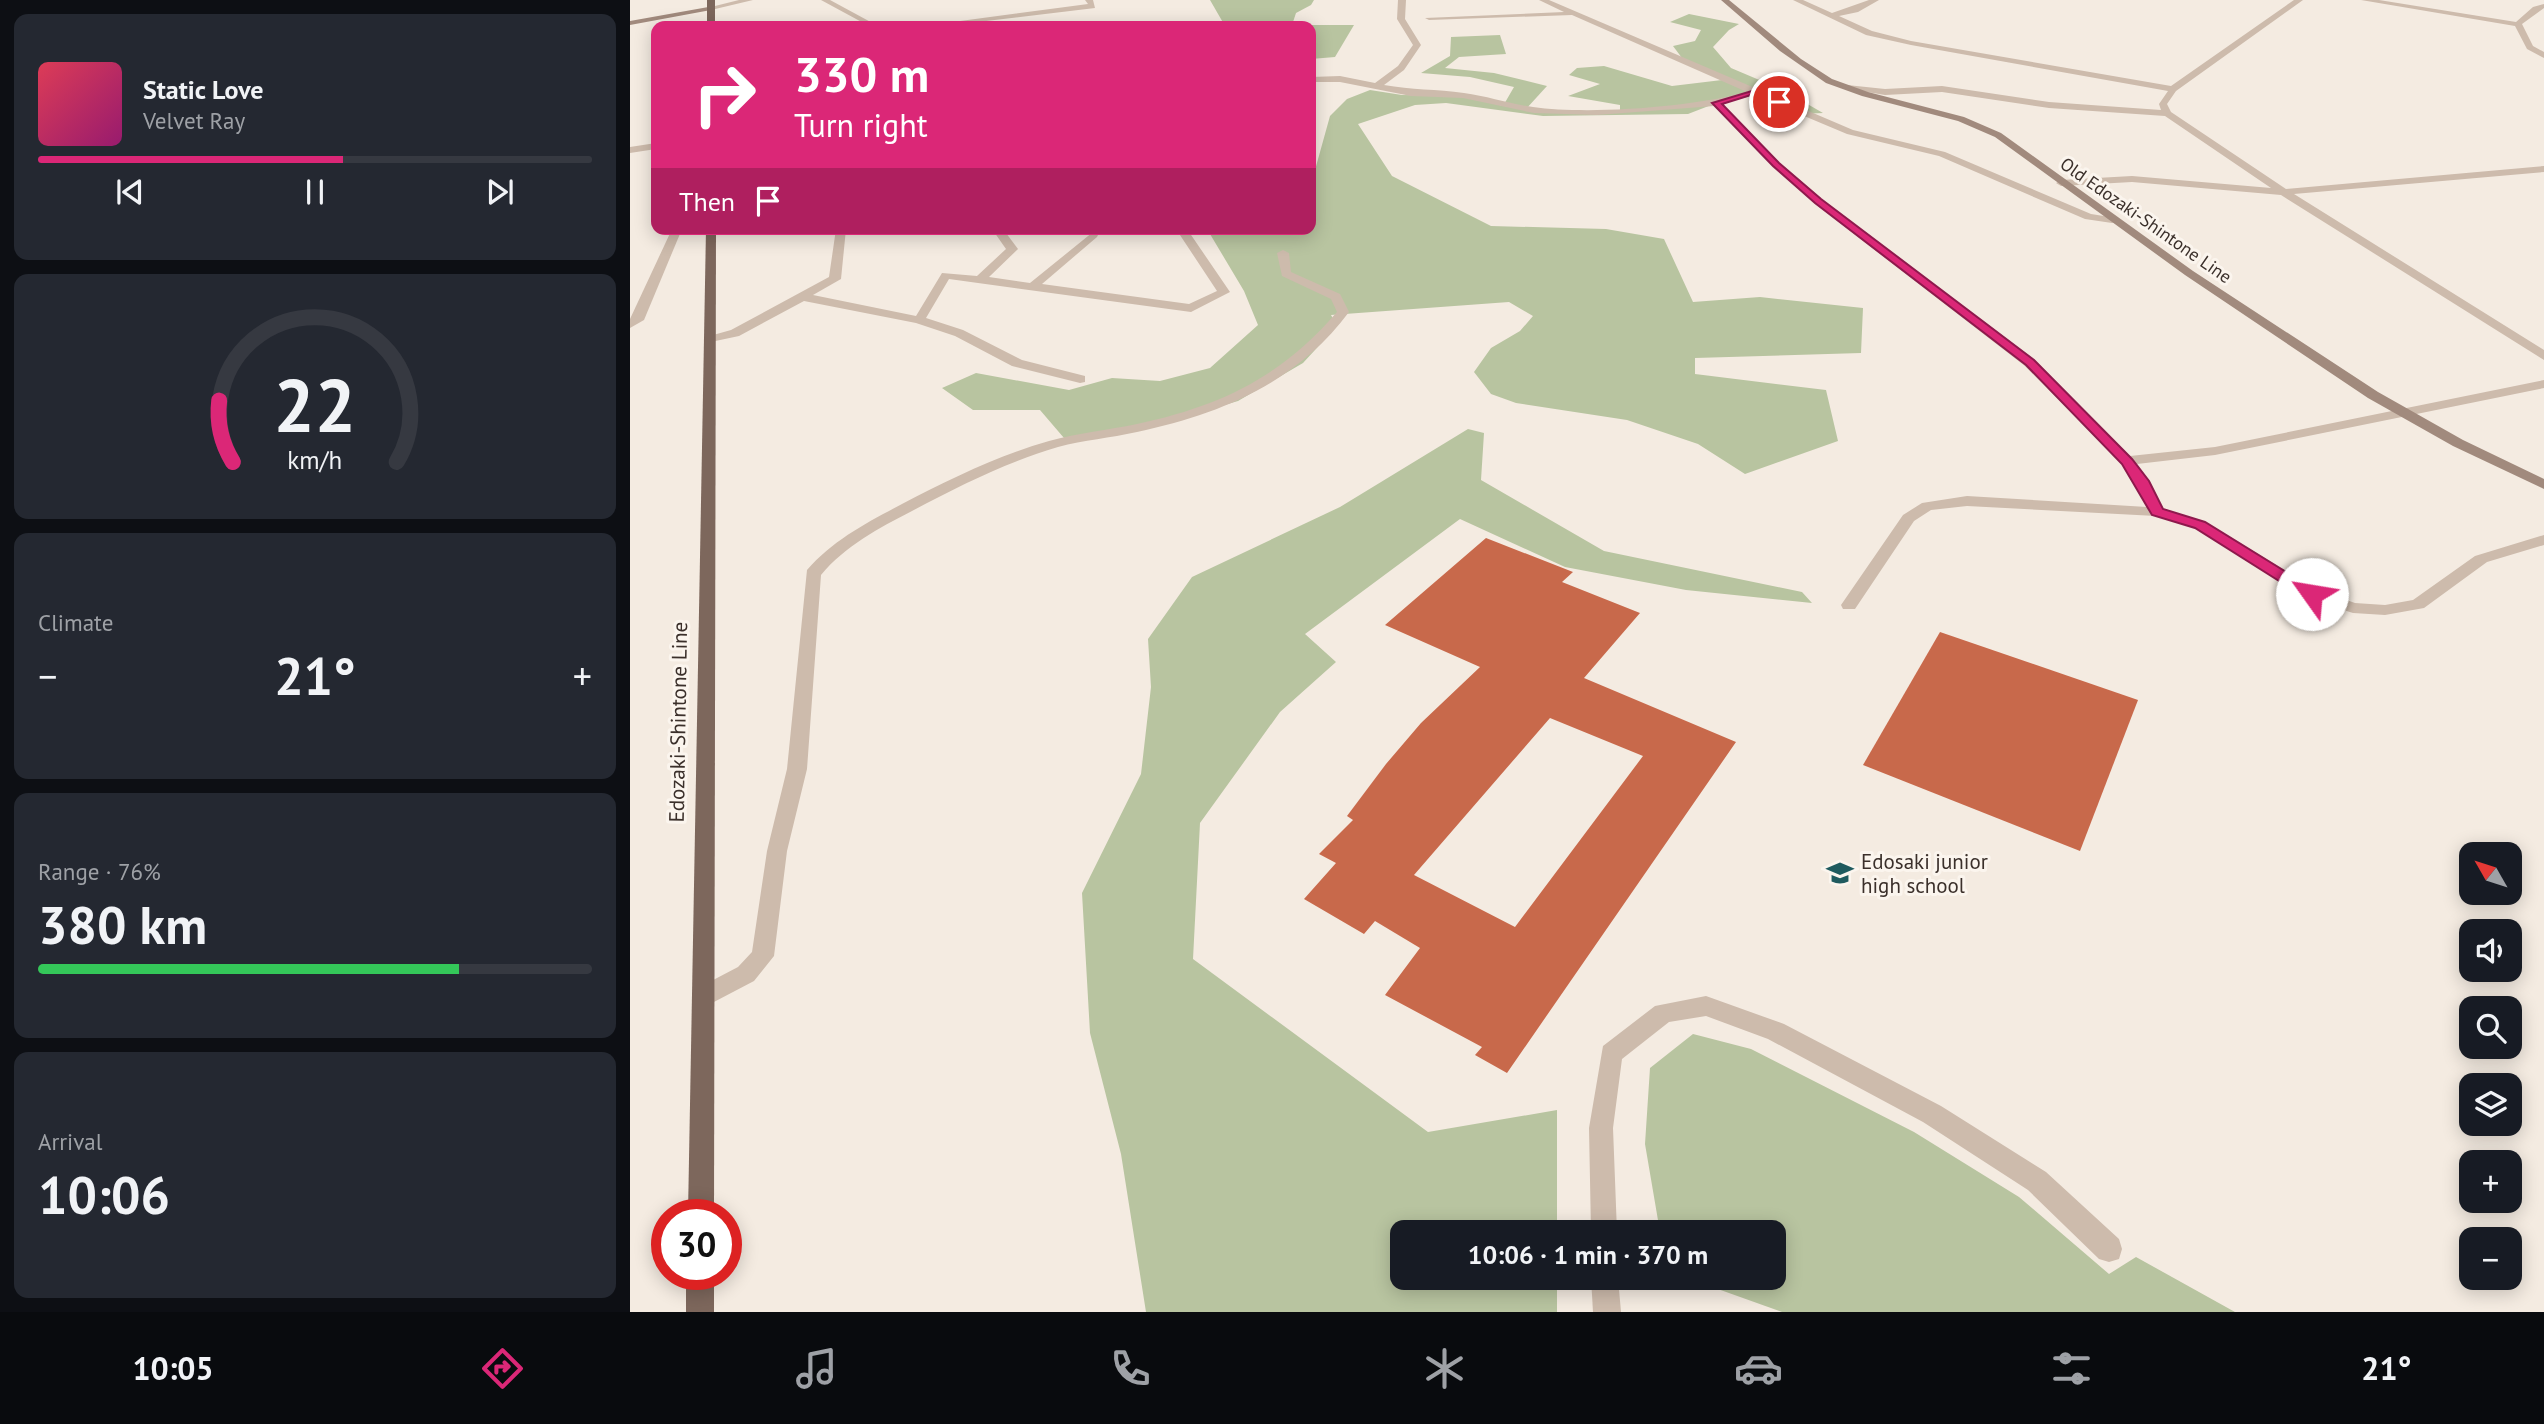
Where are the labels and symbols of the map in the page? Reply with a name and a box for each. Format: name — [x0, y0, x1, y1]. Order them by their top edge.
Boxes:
pin — [1749, 72, 1809, 132]
street label: Old Edozaki-Shintone Line — [2056, 152, 2236, 288]
position arrow — [2275, 557, 2349, 631]
street label: Edozaki-Shintone Line — [663, 621, 693, 823]
north arrow — [2459, 842, 2522, 905]
place label: Edosaki junior high school — [1861, 848, 1988, 899]
school or university icon: Edosaki junior high school — [1825, 858, 1855, 888]
speed limit sign: 30 — [651, 1199, 742, 1290]

